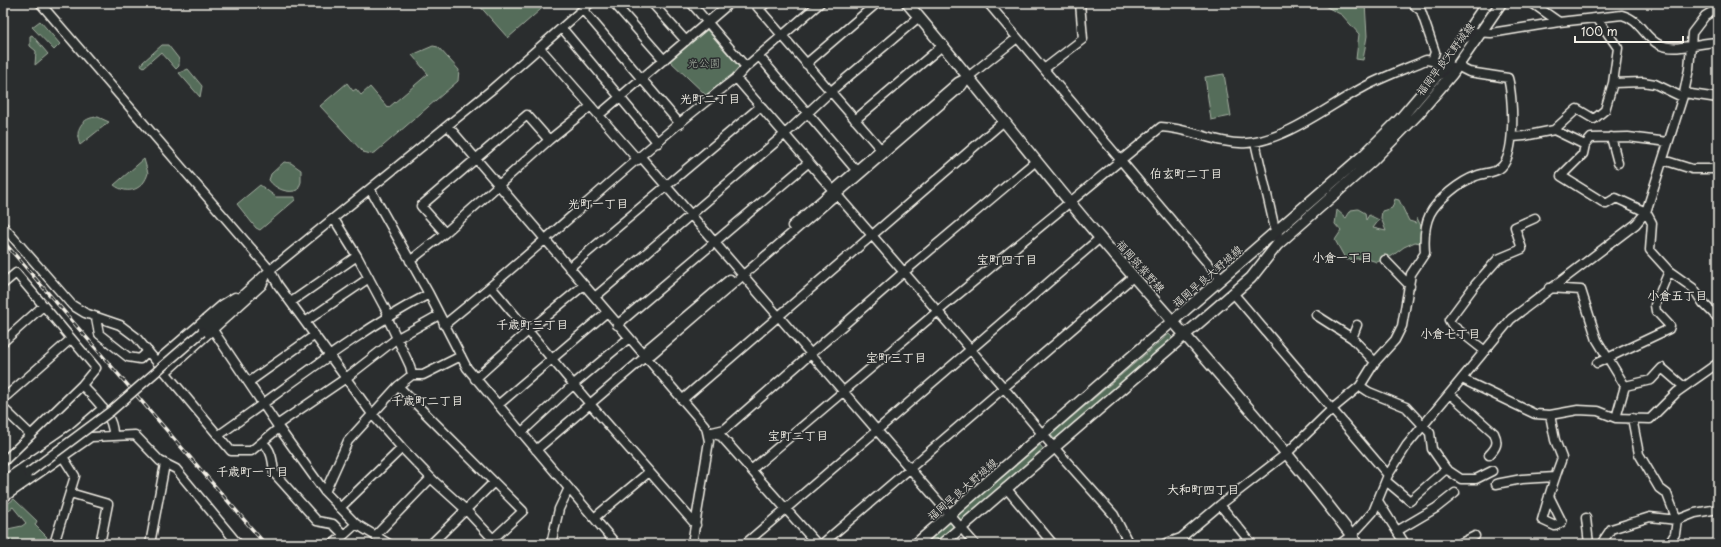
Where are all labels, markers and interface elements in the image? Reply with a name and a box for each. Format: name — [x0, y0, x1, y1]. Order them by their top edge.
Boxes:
scale bar — [1575, 18, 1683, 44]
street label: 福岡早良大野城線 — [1412, 19, 1478, 99]
text: 100 m — [1581, 22, 1618, 40]
park label: 光公園 — [688, 54, 721, 71]
district label: 光町二丁目 — [680, 89, 740, 107]
district label: 伯玄町二丁目 — [1150, 164, 1222, 182]
district label: 光町一丁目 — [568, 194, 628, 212]
street label: 福岡筑紫野線 — [1113, 236, 1169, 296]
street label: 福岡早良大野城線 — [1168, 241, 1246, 311]
district label: 小倉一丁目 — [1312, 248, 1372, 266]
district label: 宝町四丁目 — [977, 250, 1037, 268]
district label: 小倉五丁目 — [1647, 286, 1707, 304]
district label: 千歳町三丁目 — [496, 315, 568, 333]
district label: 小倉七丁目 — [1420, 324, 1480, 342]
district label: 宝町三丁目 — [866, 348, 926, 366]
district label: 千歳町二丁目 — [391, 391, 463, 409]
district label: 宝町二丁目 — [768, 426, 828, 444]
street label: 福岡早良大野城線 — [923, 454, 1001, 524]
district label: 千歳町一丁目 — [216, 462, 288, 480]
district label: 大和町四丁目 — [1167, 480, 1239, 498]

